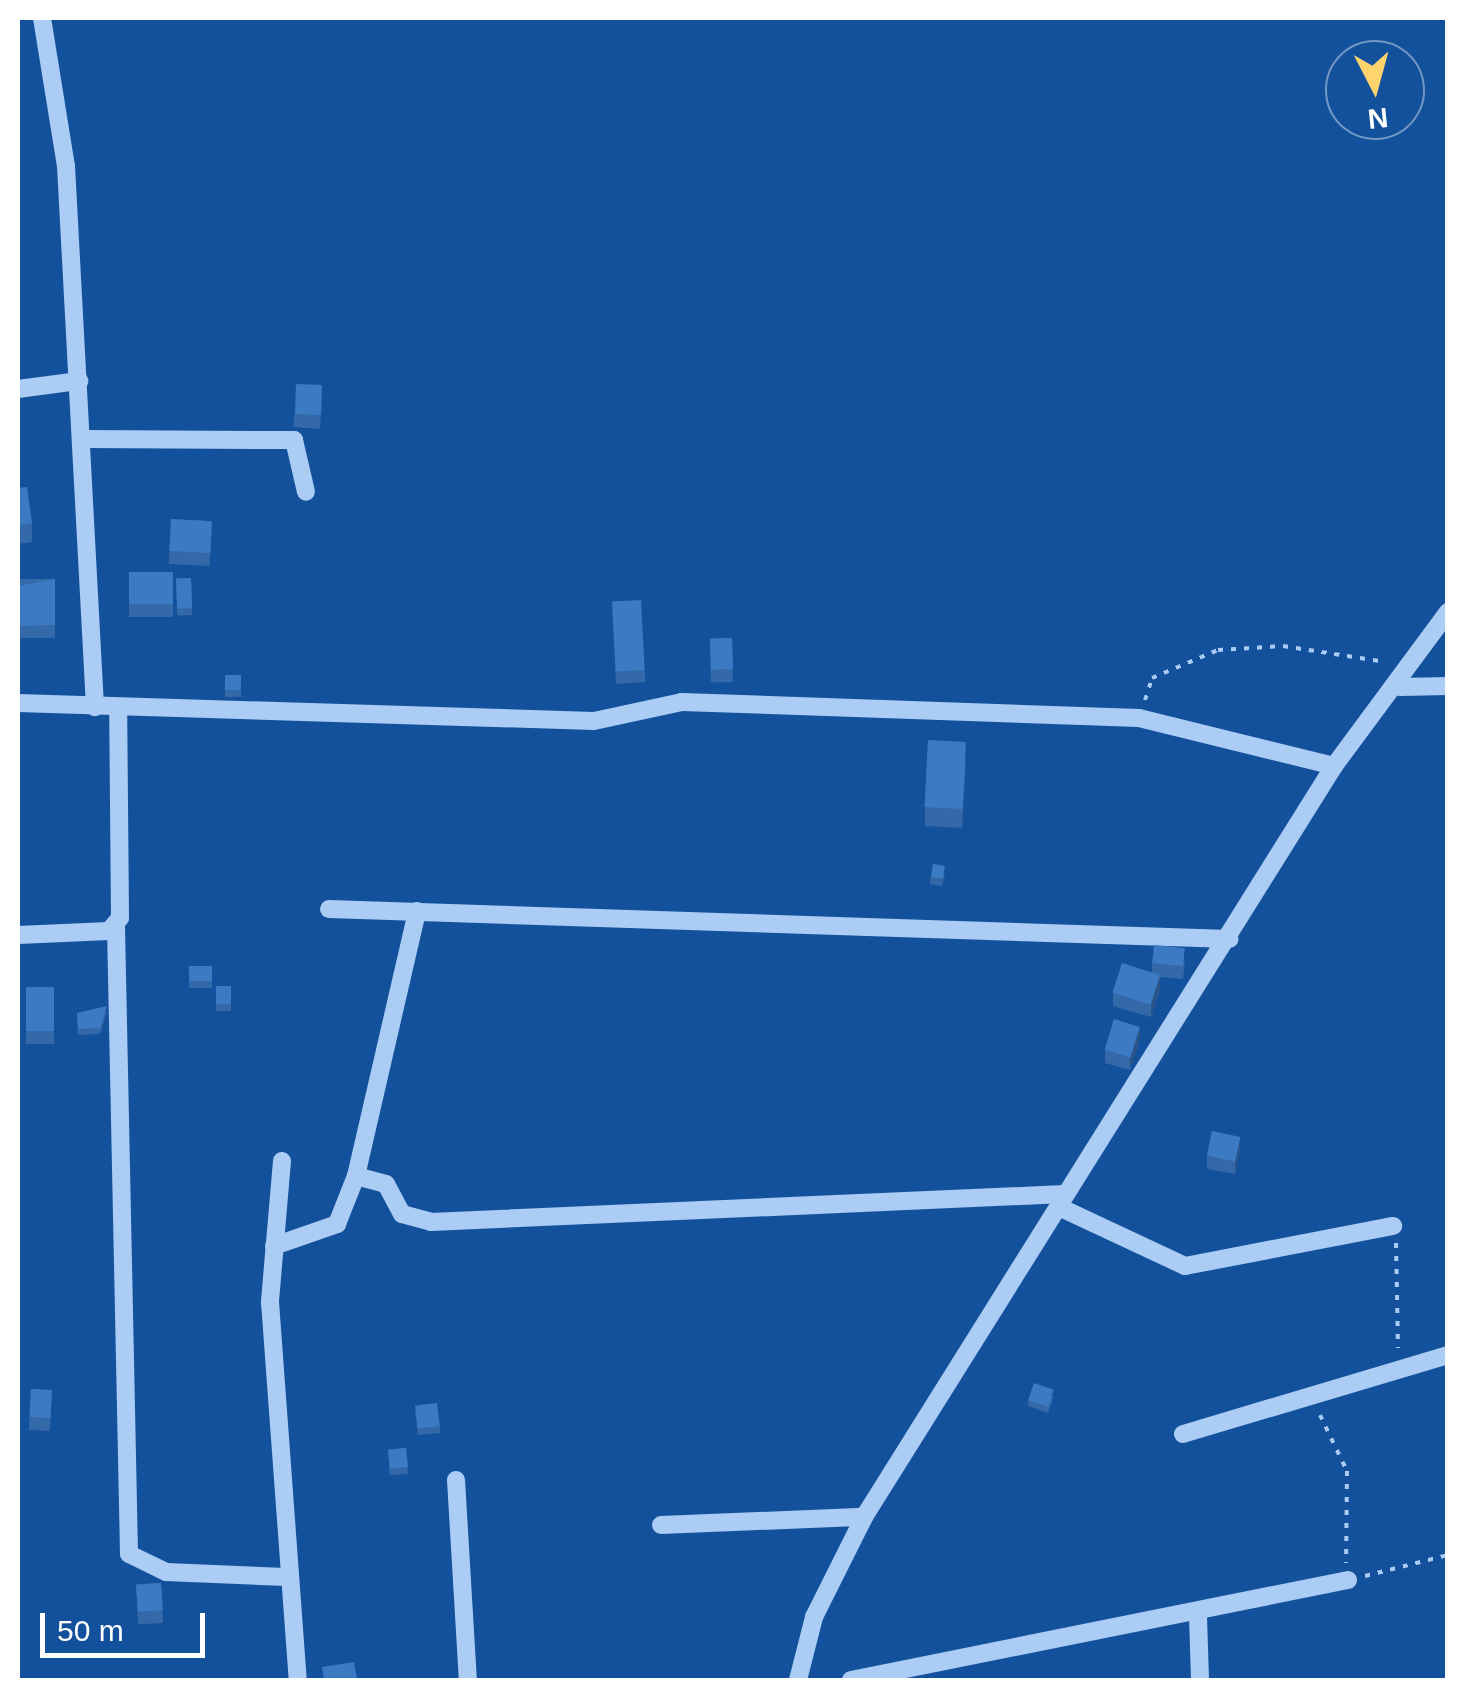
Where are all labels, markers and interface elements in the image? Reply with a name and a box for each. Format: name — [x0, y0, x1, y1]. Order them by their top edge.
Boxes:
north arrow — [1325, 40, 1425, 140]
text: N — [1366, 102, 1390, 135]
scale bar — [45, 1593, 210, 1655]
text: 50 m — [57, 1614, 124, 1647]

